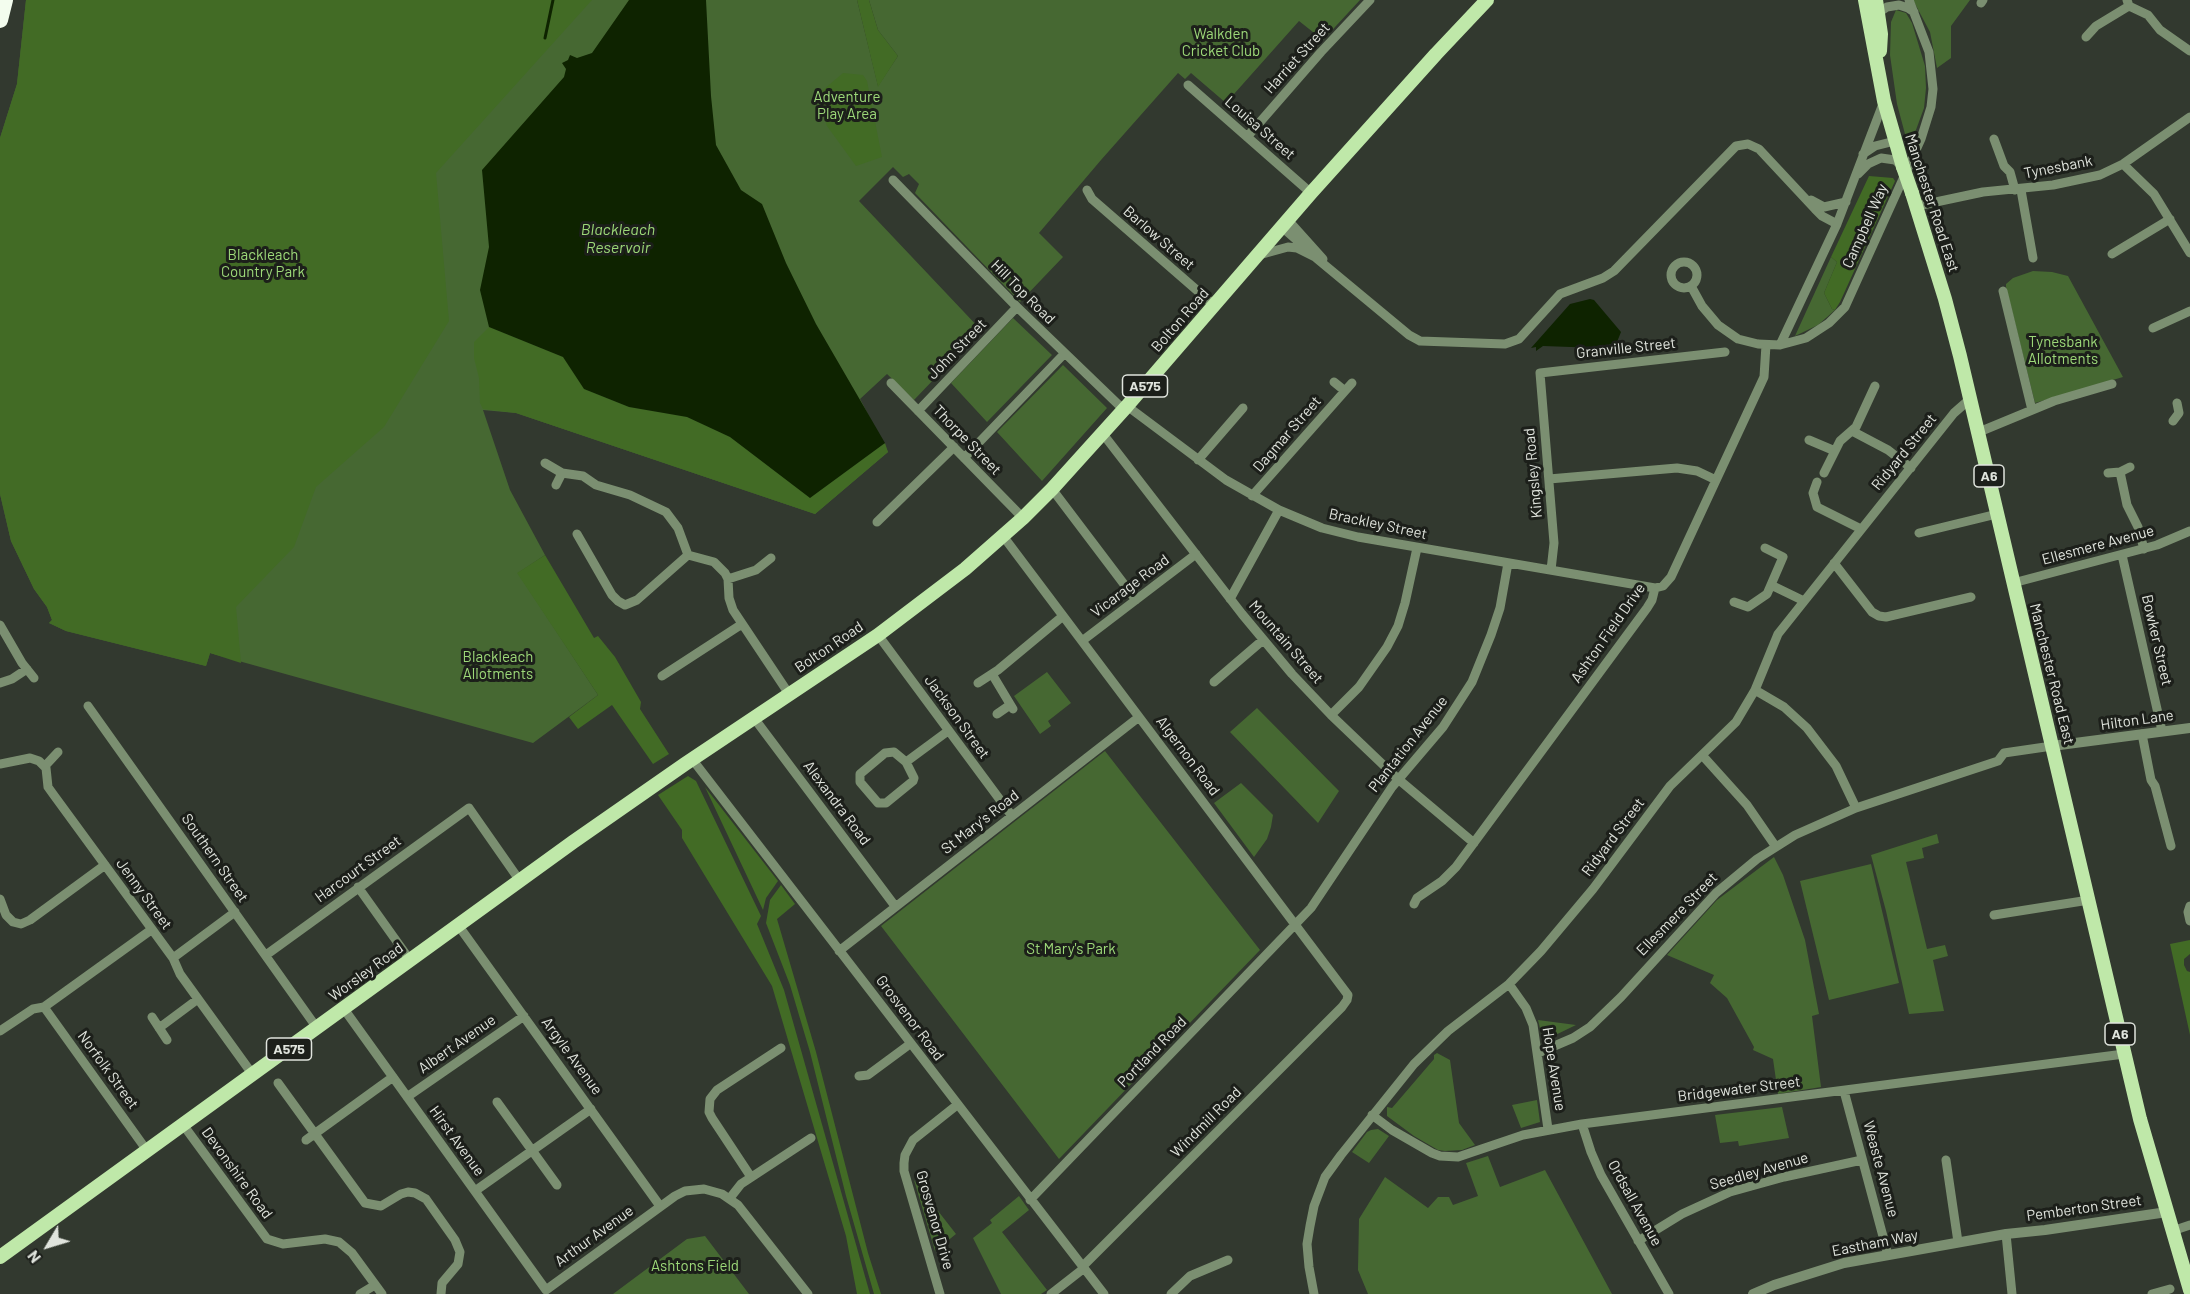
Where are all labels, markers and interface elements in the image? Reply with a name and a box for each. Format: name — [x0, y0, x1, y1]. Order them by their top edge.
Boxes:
street label: Harriet Street — [1260, 19, 1334, 97]
park label: Walkden Cricket Club — [1182, 25, 1260, 60]
park label: Adventure Play Area — [814, 88, 880, 123]
street label: Louisa Street — [1221, 93, 1299, 163]
street label: Manchester Road East — [1901, 132, 1963, 274]
street label: Tynesbank — [2022, 152, 2094, 182]
street label: Campbell Way — [1838, 181, 1892, 271]
street label: Barlow Street — [1120, 202, 1198, 274]
water label: Blackleach Reservoir — [581, 220, 655, 258]
park label: Blackleach Country Park — [221, 246, 305, 281]
street label: Hill Top Road — [987, 256, 1059, 328]
street label: Bolton Road — [1147, 284, 1213, 356]
street label: John Street — [924, 315, 990, 383]
park label: Tynesbank Allotments — [2028, 333, 2098, 368]
street label: Granville Street — [1575, 334, 1677, 362]
road number: A575 — [1122, 375, 1168, 397]
street label: Dagmar Street — [1249, 392, 1325, 476]
street label: Thorpe Street — [929, 401, 1005, 479]
street label: Ridyard Street — [1868, 410, 1940, 494]
street label: Kingsley Road — [1520, 427, 1546, 519]
road number: A6 — [1974, 465, 2004, 487]
street label: Brackley Street — [1327, 505, 1429, 543]
street label: Ellesmere Avenue — [2040, 521, 2156, 569]
street label: Vicarage Road — [1087, 551, 1173, 621]
street label: Ashton Field Drive — [1567, 580, 1649, 686]
street label: Bowker Street — [2138, 593, 2176, 687]
street label: Mountain Street — [1245, 597, 1327, 687]
street label: Manchester Road East — [2026, 602, 2078, 746]
street label: Bolton Road — [791, 618, 867, 676]
park label: Blackleach Allotments — [463, 648, 533, 683]
street label: Jackson Street — [921, 672, 993, 762]
street label: Plantation Avenue — [1365, 692, 1451, 796]
street label: Hilton Lane — [2099, 706, 2175, 734]
street label: Algernon Road — [1152, 713, 1224, 799]
street label: Alexandra Road — [800, 757, 874, 849]
street label: St Mary's Road — [938, 786, 1022, 858]
street label: Ridyard Street — [1578, 794, 1648, 880]
street label: Southern Street — [178, 810, 252, 906]
street label: Harcourt Street — [311, 832, 405, 906]
street label: Jenny Street — [112, 855, 176, 933]
street label: Ellesmere Street — [1633, 869, 1721, 959]
street label: Worsley Road — [325, 939, 407, 1005]
park label: St Mary's Park — [1026, 940, 1116, 958]
street label: Grosvenor Road — [872, 972, 948, 1064]
street label: Albert Avenue — [415, 1011, 499, 1077]
street label: Portland Road — [1114, 1013, 1190, 1091]
street label: Argyle Avenue — [538, 1014, 606, 1098]
road number: A6 — [2105, 1023, 2135, 1045]
street label: Hope Avenue — [1538, 1026, 1570, 1112]
street label: Norfolk Street — [74, 1028, 142, 1112]
road number: A575 — [266, 1038, 312, 1060]
street label: Bridgewater Street — [1677, 1073, 1801, 1105]
street label: Windmill Road — [1167, 1083, 1245, 1161]
street label: Hirst Avenue — [426, 1102, 488, 1180]
street label: Weaste Avenue — [1859, 1119, 1903, 1219]
street label: Devonshire Road — [198, 1124, 276, 1222]
street label: Seedley Avenue — [1708, 1148, 1810, 1194]
street label: Ordsall Avenue — [1604, 1157, 1666, 1249]
street label: Grosvenor Drive — [912, 1168, 958, 1272]
street label: Pemberton Street — [2025, 1191, 2143, 1225]
street label: Arthur Avenue — [551, 1202, 637, 1270]
north arrow — [18, 1216, 78, 1276]
street label: Eastham Way — [1830, 1226, 1920, 1260]
text: N — [23, 1247, 44, 1267]
park label: Ashtons Field — [651, 1257, 739, 1275]

